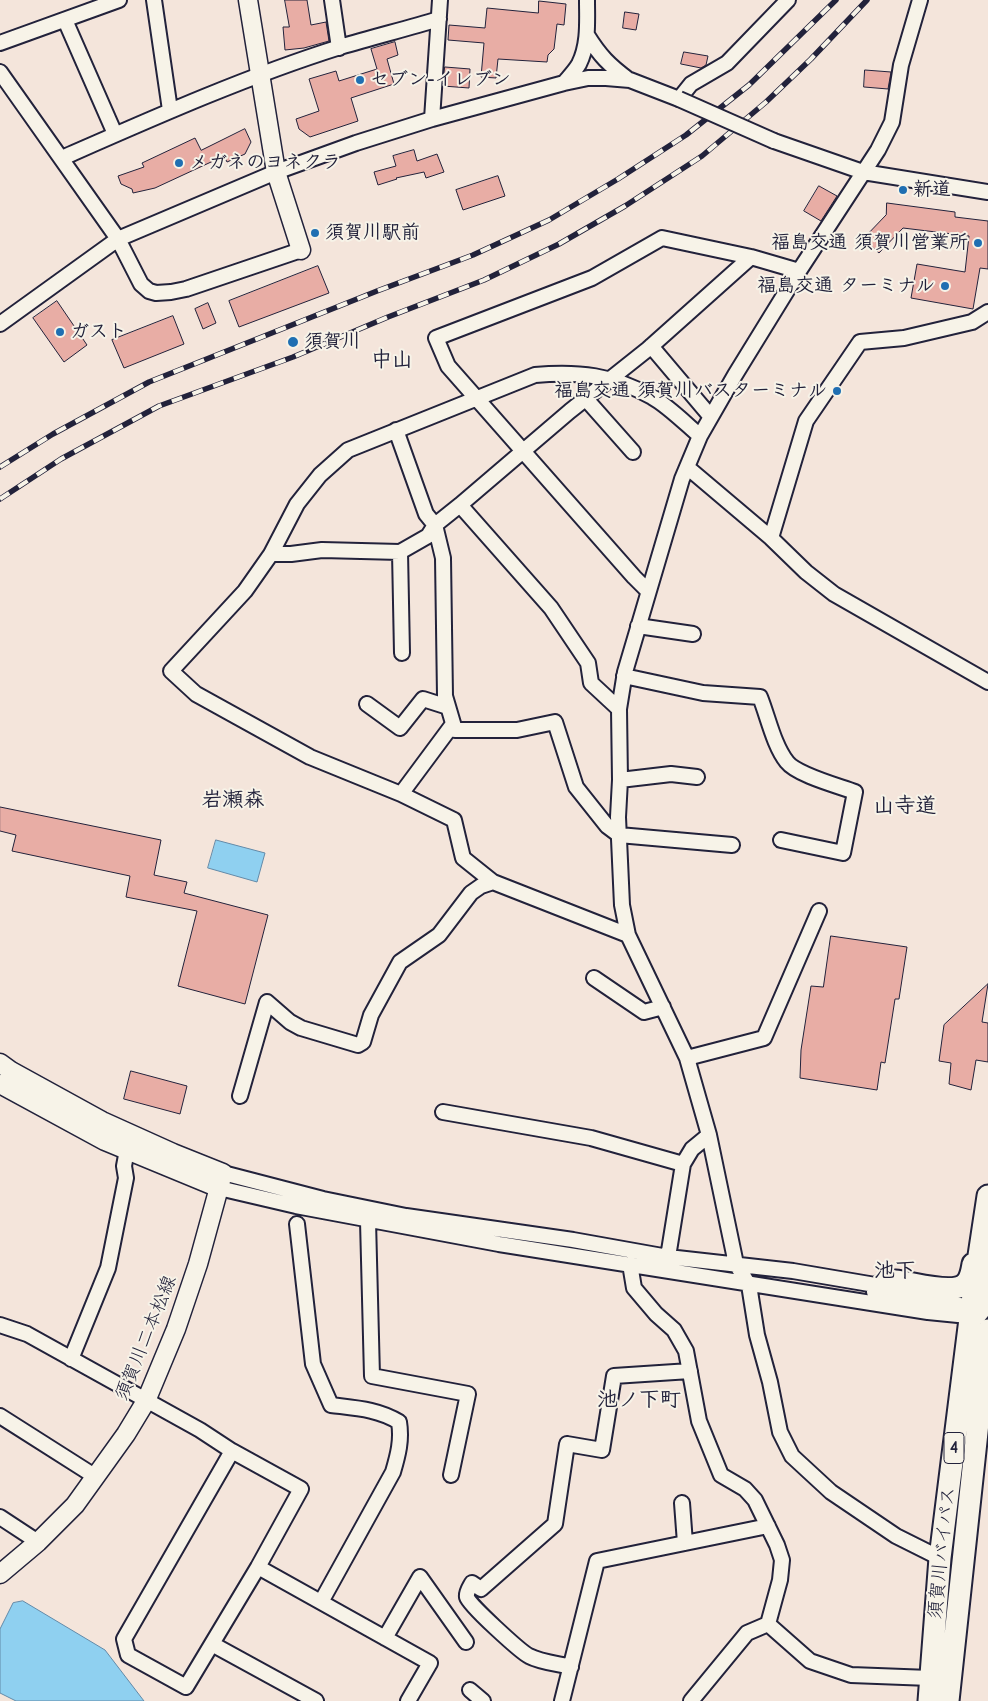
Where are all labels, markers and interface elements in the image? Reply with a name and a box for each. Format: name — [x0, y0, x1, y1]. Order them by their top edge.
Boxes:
place label: セブン-イレブン — [370, 69, 511, 91]
marker: セブン-イレブン — [354, 74, 366, 86]
place label: メガネのヨネクラ — [189, 152, 341, 174]
marker: メガネのヨネクラ — [173, 157, 185, 169]
place label: 新道 — [913, 179, 951, 201]
marker: 新道 — [897, 184, 909, 196]
place label: 須賀川駅前 — [325, 222, 420, 244]
marker: 須賀川駅前 — [309, 227, 321, 239]
place label: 福島交通 須賀川営業所 — [771, 232, 968, 254]
marker: 福島交通 須賀川営業所 — [972, 237, 984, 249]
place label: 福島交通 ターミナル — [757, 275, 935, 297]
marker: 福島交通 ターミナル — [939, 280, 951, 292]
place label: ガスト — [70, 321, 127, 343]
marker: ガスト — [54, 326, 66, 338]
place label: 須賀川 — [304, 331, 361, 353]
marker: 須賀川 — [286, 335, 300, 349]
district label: 中山 — [371, 347, 413, 373]
place label: 福島交通 須賀川バスターミナル — [554, 380, 827, 402]
marker: 福島交通 須賀川バスターミナル — [831, 385, 843, 397]
district label: 岩瀬森 — [202, 787, 264, 813]
district label: 山寺道 — [874, 793, 936, 819]
district label: 池下 — [874, 1258, 916, 1284]
street label: 須賀川二本松線 — [111, 1272, 181, 1404]
district label: 池ノ下町 — [597, 1387, 681, 1413]
road number: 4 — [944, 1432, 964, 1464]
street label: 須賀川バイパス — [924, 1486, 960, 1620]

